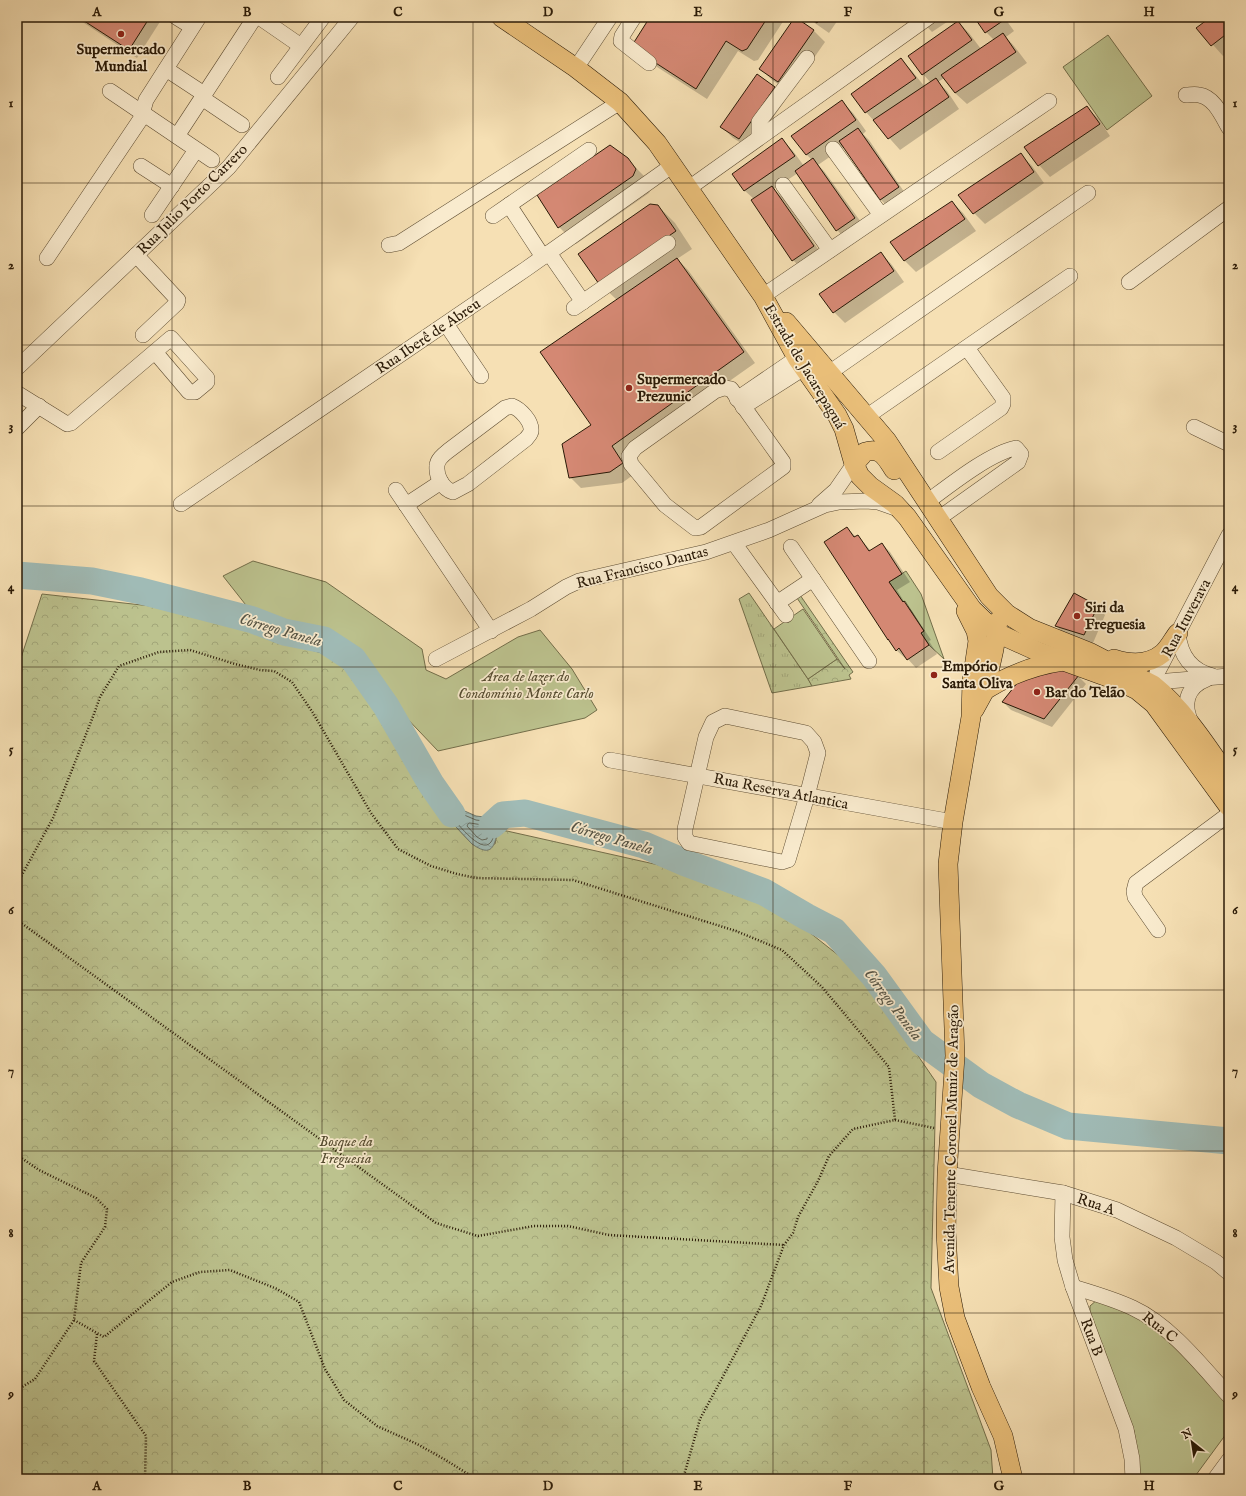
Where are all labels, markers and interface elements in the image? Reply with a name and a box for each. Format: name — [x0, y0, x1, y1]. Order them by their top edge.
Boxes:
text: A — [92, 4, 103, 21]
text: B — [243, 4, 252, 21]
text: C — [393, 4, 403, 21]
text: D — [543, 4, 554, 21]
text: E — [693, 4, 703, 21]
text: F — [844, 4, 853, 21]
text: G — [994, 4, 1005, 21]
text: H — [1143, 4, 1155, 21]
marker: Supermercado Mundial — [116, 29, 126, 39]
place label: Supermercado Mundial — [77, 40, 165, 76]
text: 1 — [9, 95, 14, 112]
text: 1 — [1233, 95, 1238, 112]
street label: Rua Julio Porto Carrero — [133, 140, 252, 259]
text: 2 — [8, 257, 14, 274]
text: 2 — [1232, 257, 1238, 274]
street label: Rua Iberê de Abreu — [372, 294, 484, 378]
street label: Estrada de Jacarepaguá — [760, 300, 850, 433]
place label: Supermercado Prezunic — [637, 370, 726, 406]
marker: Supermercado Prezunic — [624, 383, 634, 393]
text: 3 — [9, 418, 14, 435]
text: 3 — [1233, 418, 1238, 435]
street label: Rua Francisco Dantas — [574, 542, 710, 593]
street label: Rua Ituverava — [1158, 575, 1215, 661]
text: 4 — [8, 579, 15, 596]
text: 4 — [1232, 579, 1239, 596]
place label: Siri da Freguesia — [1085, 598, 1146, 634]
water label: Córrego Panela — [237, 610, 324, 652]
marker: Siri da Freguesia — [1072, 611, 1082, 621]
place label: Empório Santa Oliva — [942, 657, 1013, 693]
park label: Área de lazer do Condomínio Monte Carlo — [458, 667, 594, 703]
marker: Empório Santa Oliva — [929, 670, 939, 680]
place label: Bar do Telão — [1045, 683, 1125, 702]
marker: Bar do Telão — [1032, 687, 1042, 697]
text: 5 — [9, 741, 14, 758]
text: 5 — [1233, 741, 1238, 758]
street label: Rua Reserva Atlantica — [712, 769, 850, 814]
water label: Córrego Panela — [568, 818, 655, 860]
text: 6 — [8, 902, 14, 919]
text: 6 — [1232, 902, 1238, 919]
water label: Córrego Panela — [859, 965, 926, 1045]
street label: Avenida Tenente Coronel Muniz de Aragão — [940, 1004, 963, 1275]
text: 7 — [8, 1063, 14, 1080]
text: 7 — [1232, 1063, 1238, 1080]
park label: Bosque da Freguesia — [319, 1132, 373, 1169]
street label: Rua A — [1074, 1189, 1118, 1220]
text: 8 — [8, 1225, 14, 1242]
text: 8 — [1232, 1225, 1238, 1242]
street label: Rua C — [1138, 1308, 1181, 1347]
street label: Rua B — [1076, 1316, 1107, 1359]
text: 9 — [7, 1386, 14, 1403]
text: 9 — [1231, 1386, 1238, 1403]
north arrow — [1172, 1422, 1212, 1462]
text: N — [1179, 1426, 1196, 1443]
text: A — [92, 1478, 103, 1495]
text: B — [243, 1478, 252, 1495]
text: C — [393, 1478, 403, 1495]
text: D — [543, 1478, 554, 1495]
text: E — [693, 1478, 703, 1495]
text: F — [844, 1478, 853, 1495]
text: G — [994, 1478, 1005, 1495]
text: H — [1143, 1478, 1155, 1495]

